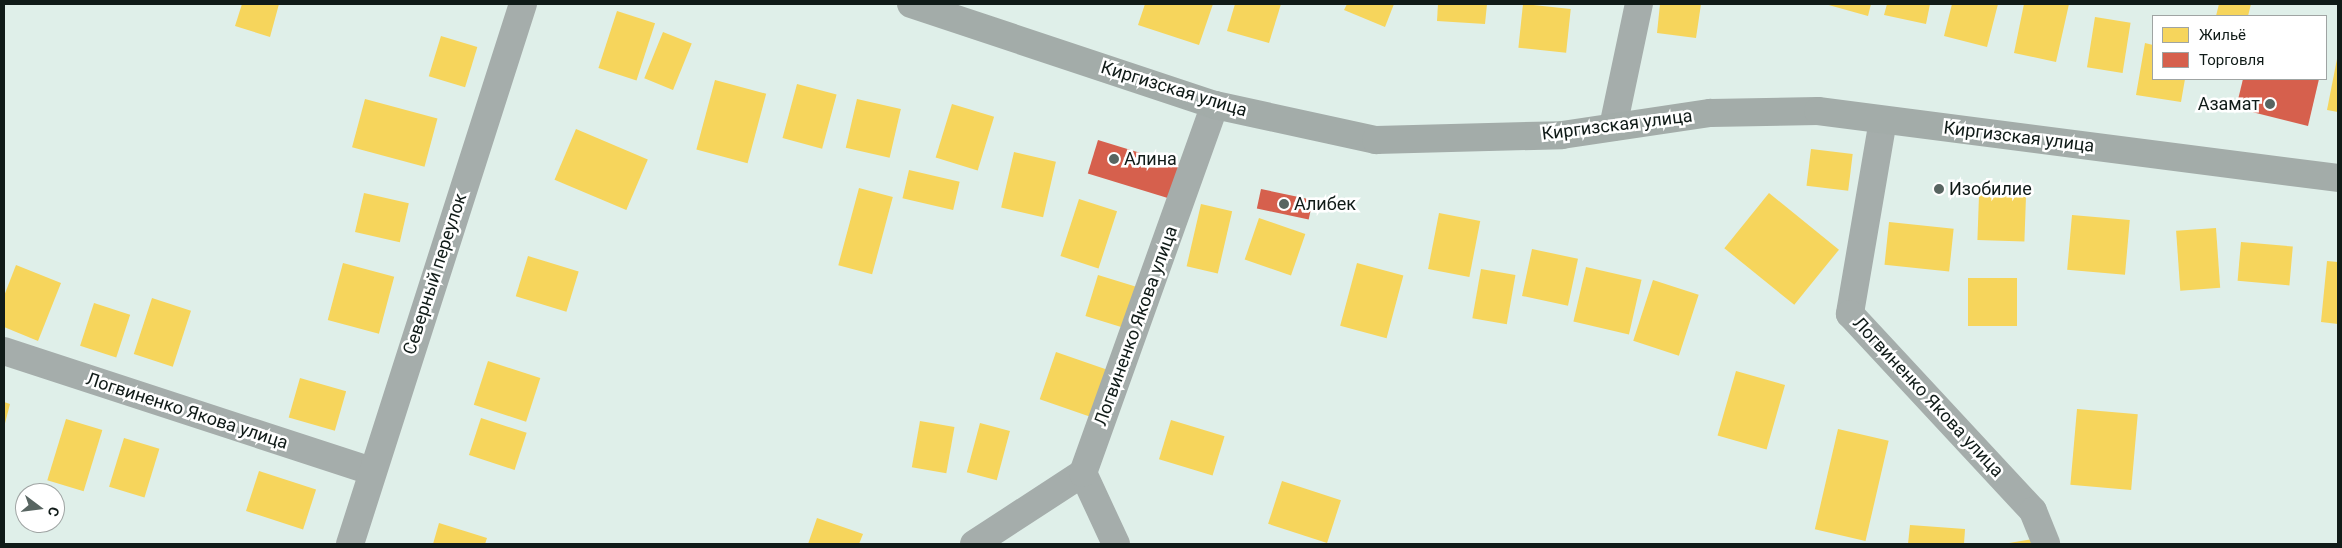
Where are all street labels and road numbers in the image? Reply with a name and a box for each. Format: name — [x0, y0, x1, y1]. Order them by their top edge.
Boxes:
street label: Киргизская улица — [1098, 57, 1250, 121]
street label: Киргизская улица — [1540, 105, 1694, 145]
street label: Киргизская улица — [1942, 117, 2096, 157]
street label: Северный переулок — [399, 191, 471, 357]
street label: Логвиненко Якова улица — [1090, 223, 1182, 429]
street label: Логвиненко Якова улица — [1848, 312, 2008, 482]
street label: Логвиненко Якова улица — [83, 368, 291, 454]

